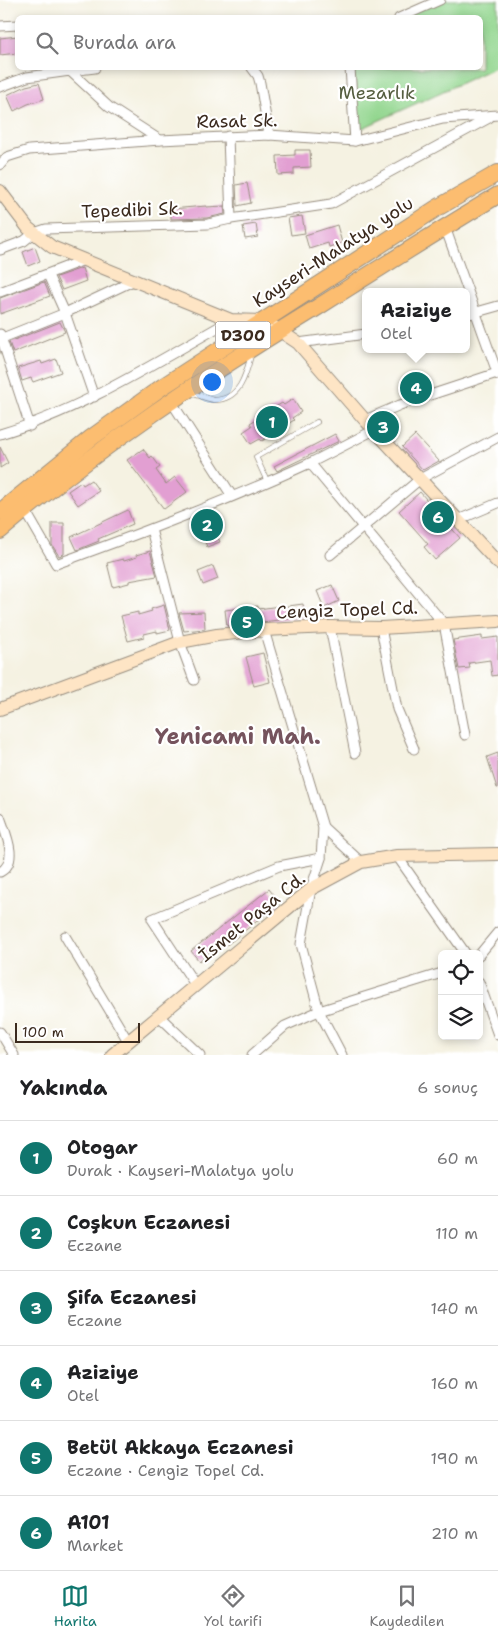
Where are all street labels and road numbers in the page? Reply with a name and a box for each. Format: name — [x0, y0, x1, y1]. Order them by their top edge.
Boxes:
street label: Rasat Sk. — [196, 108, 278, 134]
street label: Kayseri-Malatya yolu — [248, 191, 418, 313]
street label: Tepedibi Sk. — [81, 196, 183, 224]
road number: D300 — [216, 322, 270, 348]
street label: Cengiz Topel Cd. — [276, 596, 418, 624]
street label: İsmet Paşa Cd. — [194, 867, 310, 967]

